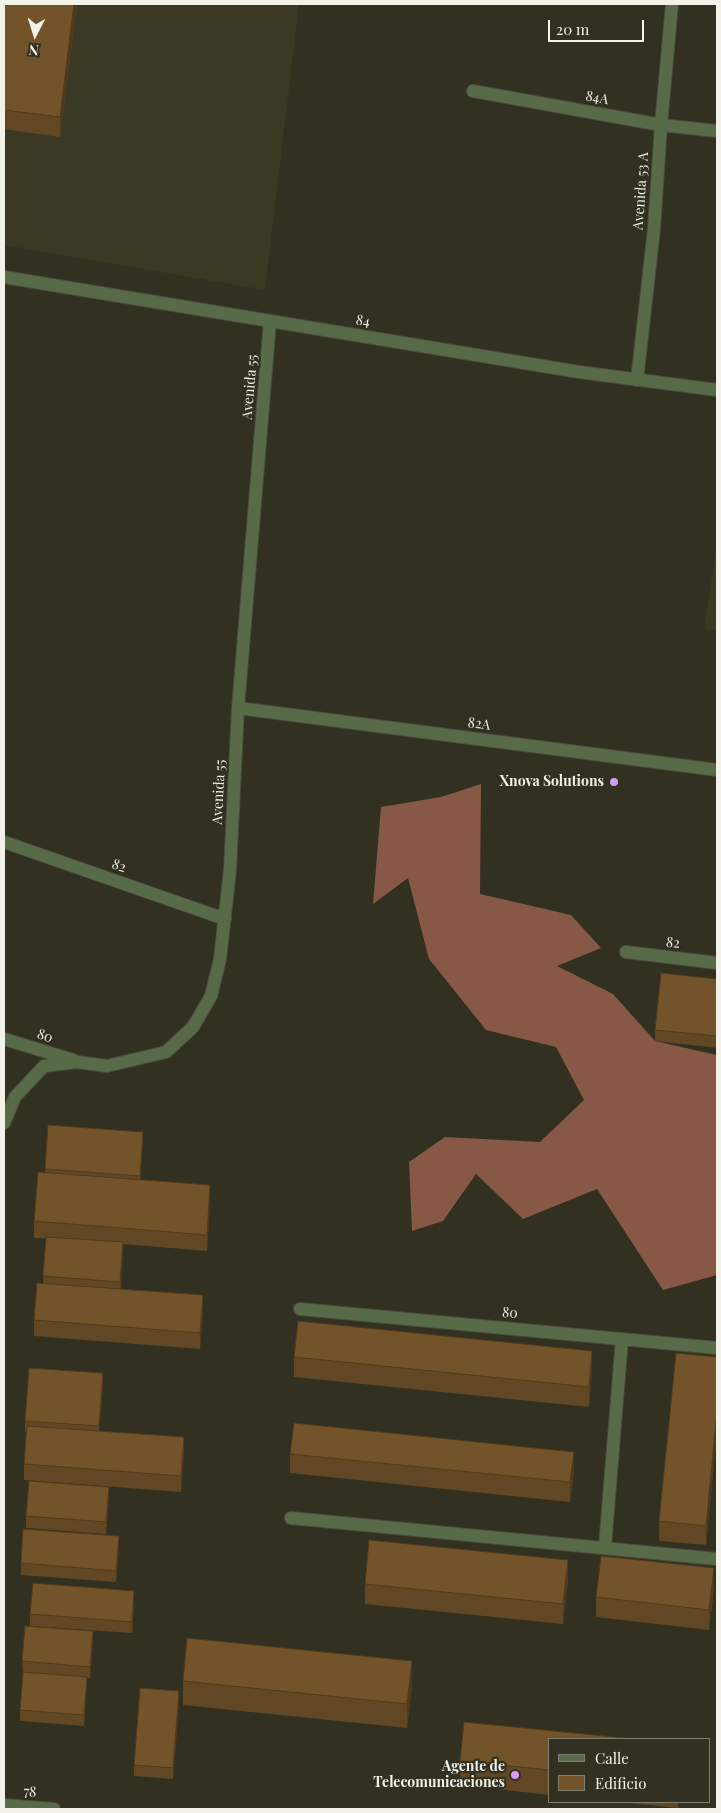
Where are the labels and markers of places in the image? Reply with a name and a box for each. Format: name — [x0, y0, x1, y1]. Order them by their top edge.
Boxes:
place label: Xnova Solutions — [499, 774, 604, 790]
marker: Xnova Solutions — [608, 776, 620, 788]
place label: Agente de Telecomunicaciones — [373, 1759, 505, 1791]
marker: Agente de Telecomunicaciones — [509, 1769, 521, 1781]

